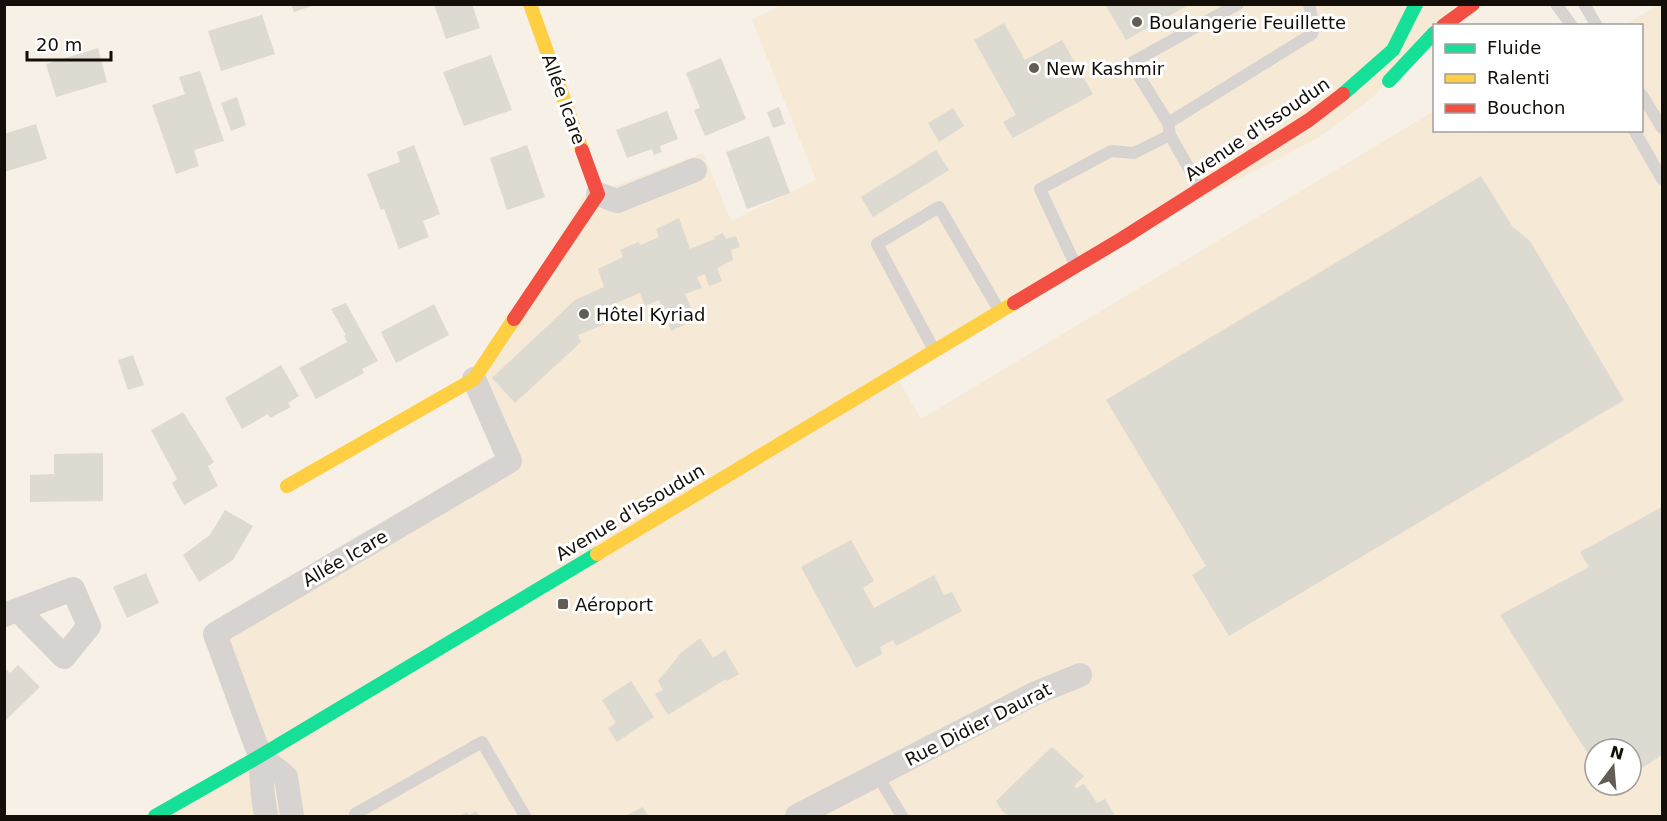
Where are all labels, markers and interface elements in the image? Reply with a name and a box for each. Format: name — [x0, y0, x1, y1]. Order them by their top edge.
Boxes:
place label: Boulangerie Feuillette — [1149, 12, 1346, 33]
marker: Boulangerie Feuillette — [1130, 15, 1144, 29]
scale bar — [27, 24, 111, 62]
legend — [1433, 24, 1643, 132]
text: 20 m — [36, 34, 82, 55]
text: Fluide — [1487, 37, 1541, 58]
street label: Allée Icare — [538, 51, 590, 147]
place label: New Kashmir — [1046, 58, 1165, 79]
marker: New Kashmir — [1027, 61, 1041, 75]
text: Ralenti — [1487, 67, 1550, 88]
street label: Avenue d'Issoudun — [1181, 73, 1333, 185]
text: Bouchon — [1487, 97, 1566, 118]
place label: Hôtel Kyriad — [596, 304, 705, 325]
marker: Hôtel Kyriad — [577, 307, 591, 321]
street label: Avenue d'Issoudun — [552, 459, 708, 565]
street label: Allée Icare — [299, 525, 391, 591]
place label: Aéroport — [575, 594, 653, 615]
marker: Aéroport — [556, 597, 570, 611]
street label: Rue Didier Daurat — [901, 678, 1055, 770]
north arrow — [1583, 737, 1643, 797]
text: N — [1608, 742, 1626, 764]

